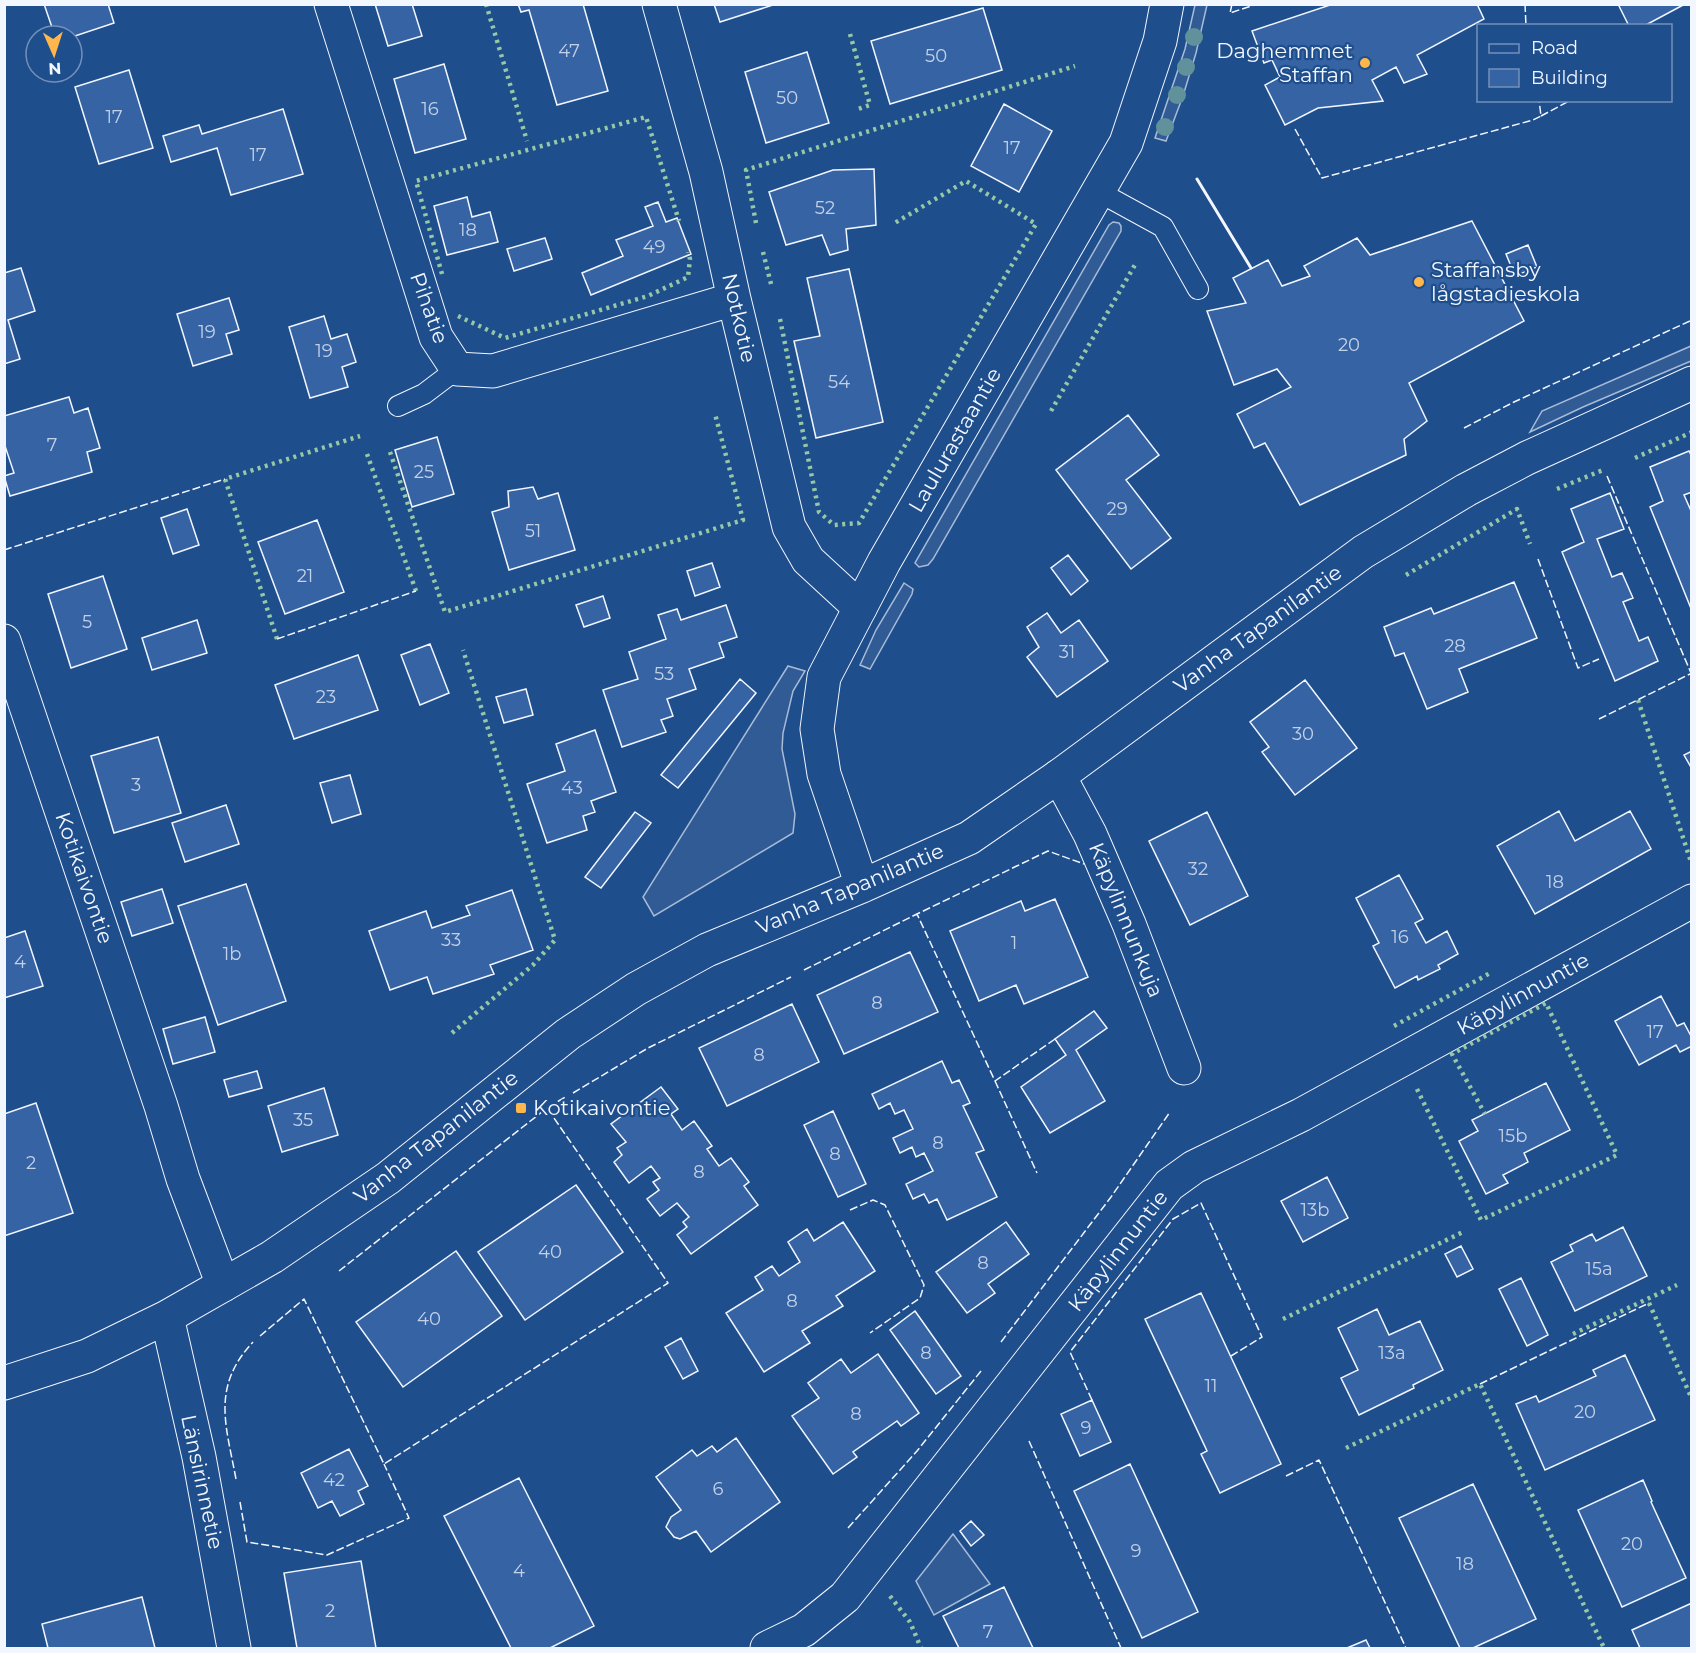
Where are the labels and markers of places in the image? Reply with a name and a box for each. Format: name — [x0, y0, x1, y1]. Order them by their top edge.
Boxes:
place label: Daghemmet Staffan — [1216, 38, 1353, 87]
marker: Daghemmet Staffan — [1358, 56, 1372, 70]
place label: Staffansby lågstadieskola — [1431, 257, 1580, 306]
marker: Staffansby lågstadieskola — [1412, 275, 1426, 289]
place label: Kotikaivontie — [533, 1095, 670, 1120]
marker: Kotikaivontie — [514, 1101, 528, 1115]

